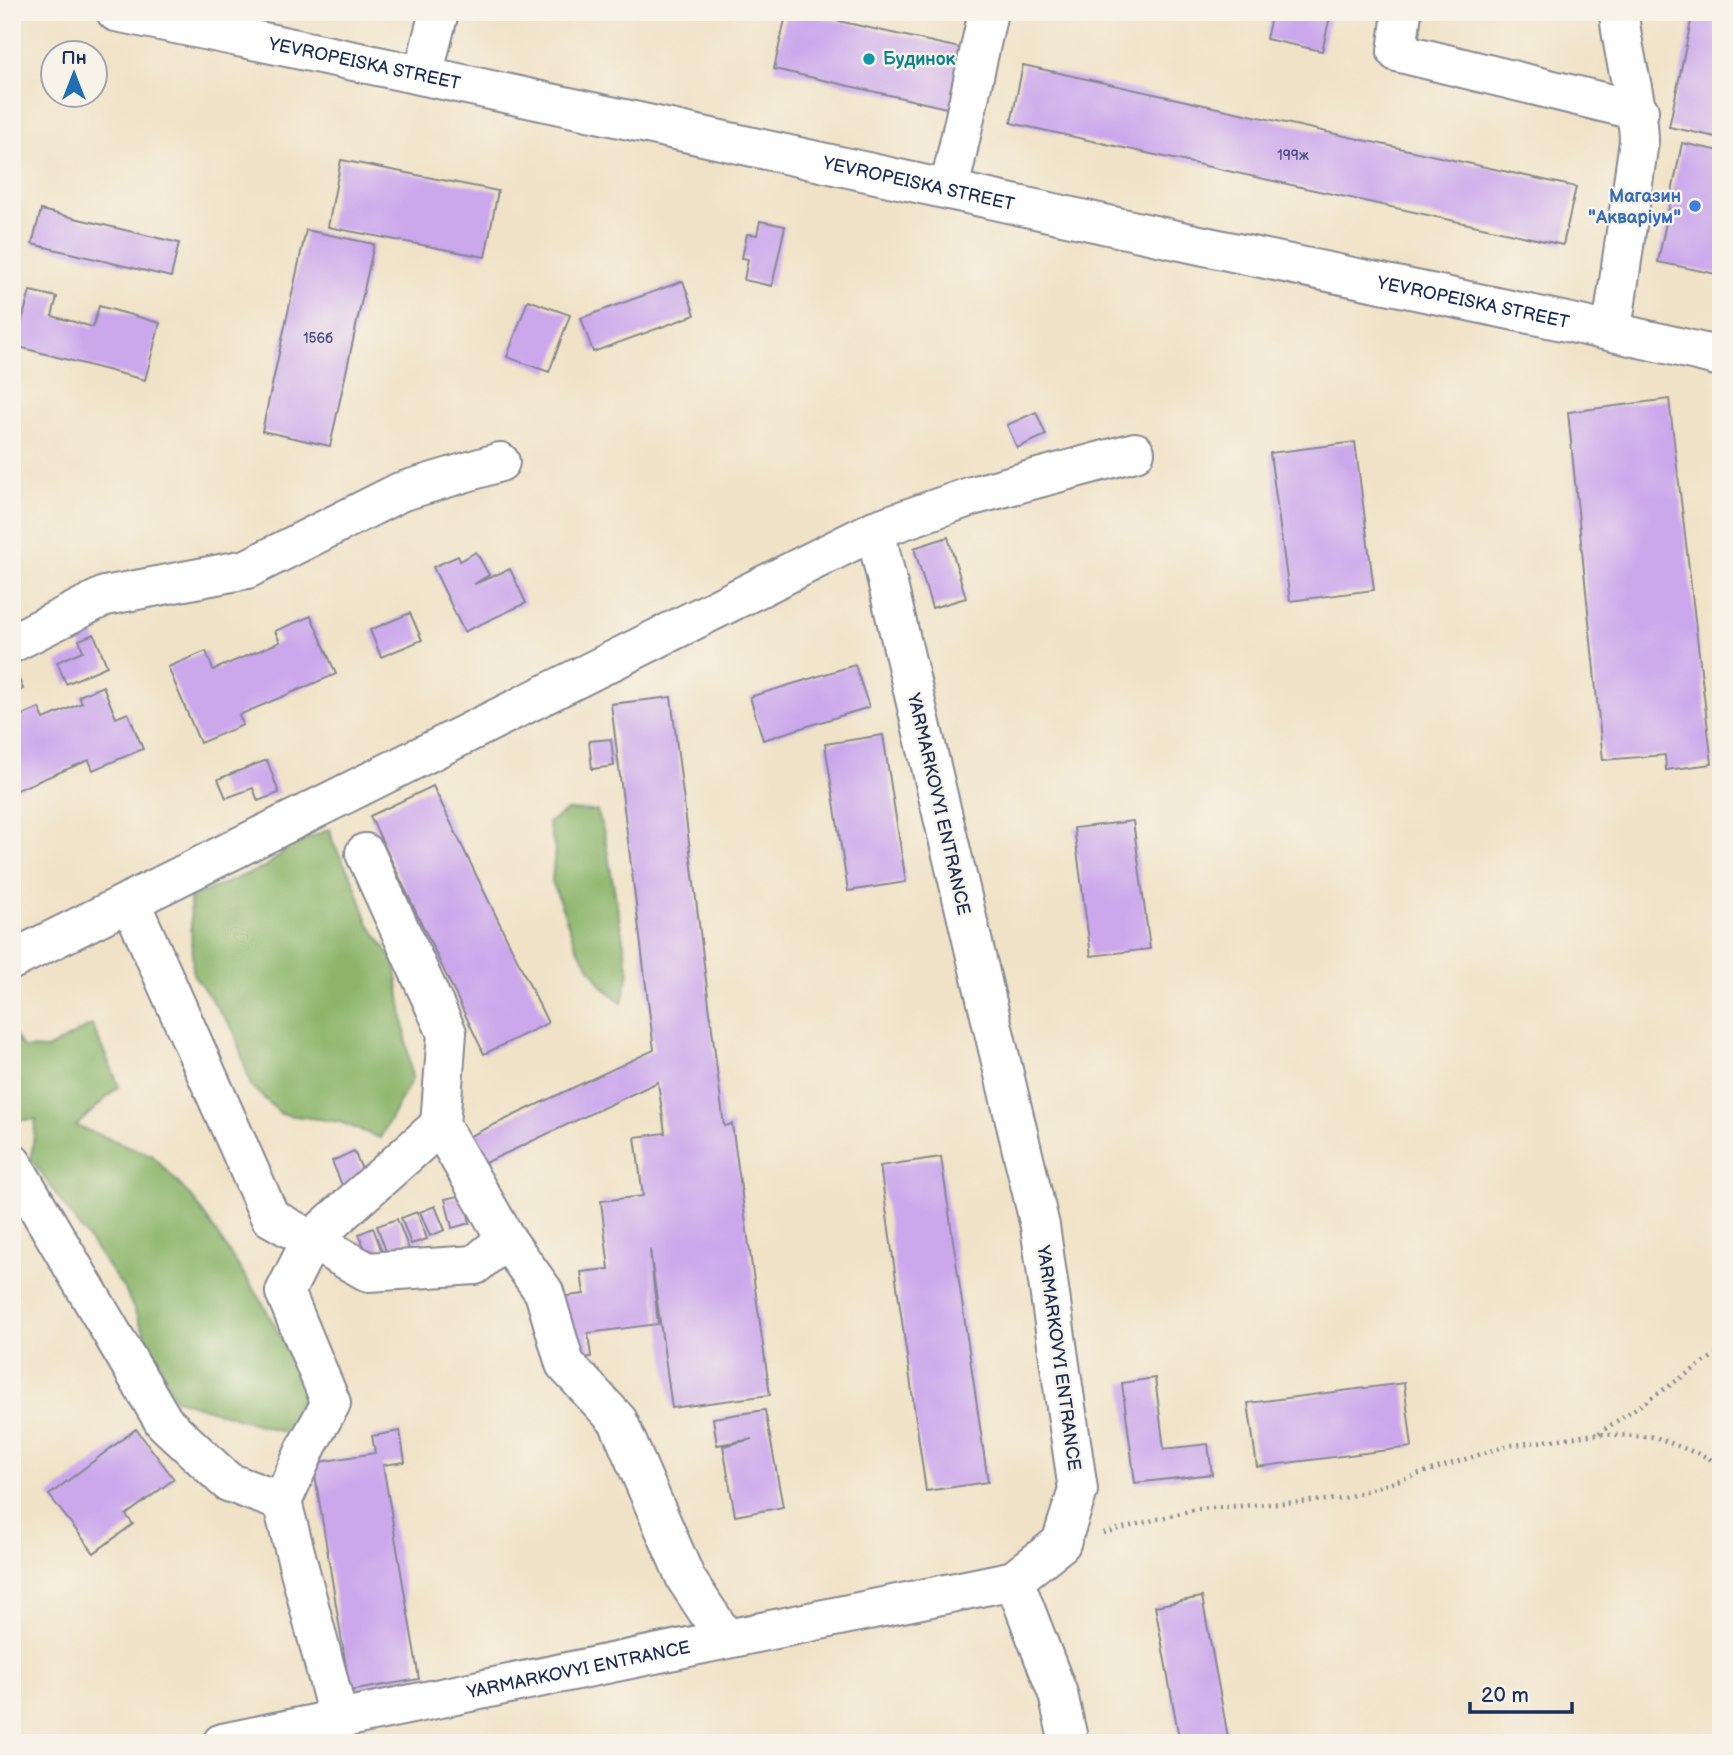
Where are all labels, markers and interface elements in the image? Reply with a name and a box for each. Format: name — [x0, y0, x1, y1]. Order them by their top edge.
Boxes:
street label: YEVROPEISKA STREET — [266, 33, 463, 94]
north arrow — [38, 38, 108, 108]
text: Пн — [61, 47, 87, 70]
place label: Будинок — [883, 49, 956, 70]
marker: Будинок — [861, 51, 877, 67]
house number: 199ж — [1277, 147, 1309, 164]
street label: YEVROPEISKA STREET — [820, 152, 1017, 215]
place label: Магазин "Акваріум" — [1588, 186, 1681, 228]
marker: Магазин "Акваріум" — [1687, 198, 1703, 214]
street label: YEVROPEISKA STREET — [1374, 272, 1571, 333]
house number: 156б — [303, 330, 333, 347]
street label: YARMARKOVYI ENTRANCE — [903, 690, 974, 917]
street label: YARMARKOVYI ENTRANCE — [1032, 1243, 1085, 1472]
street label: YARMARKOVYI ENTRANCE — [464, 1637, 692, 1704]
scale bar — [1470, 1671, 1572, 1715]
text: 20 m — [1481, 1683, 1529, 1708]

